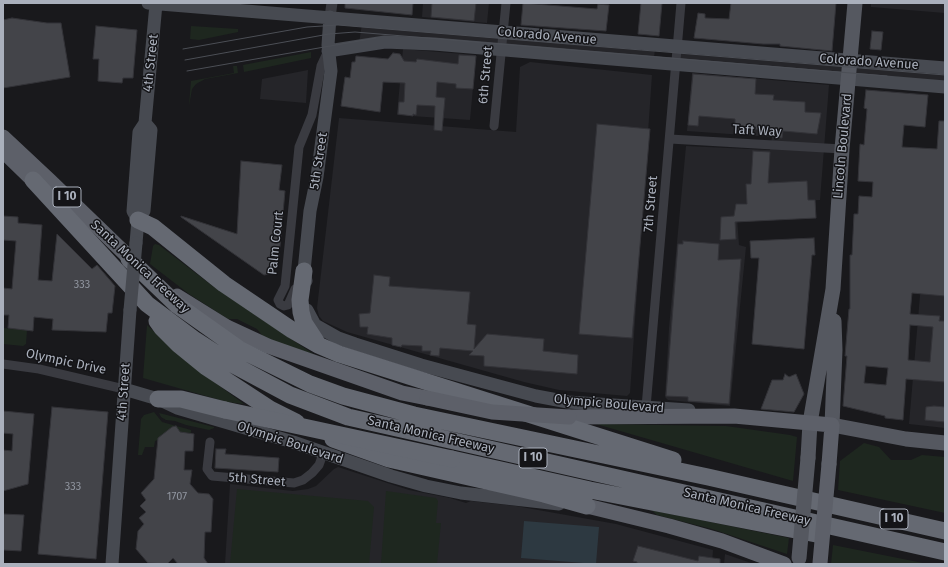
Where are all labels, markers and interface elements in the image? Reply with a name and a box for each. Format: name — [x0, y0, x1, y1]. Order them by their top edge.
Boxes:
street label: Colorado Avenue — [497, 24, 597, 48]
street label: 4th Street — [140, 33, 162, 93]
street label: 6th Street — [476, 45, 496, 105]
street label: Colorado Avenue — [819, 51, 919, 73]
street label: Lincoln Boulevard — [831, 93, 855, 199]
street label: Taft Way — [732, 122, 782, 140]
street label: 5th Street — [307, 131, 331, 191]
street label: 7th Street — [641, 175, 661, 233]
road number: I 10 — [53, 187, 81, 207]
street label: Palm Court — [265, 210, 287, 276]
street label: Santa Monica Freeway — [87, 217, 193, 317]
house number: 333 — [74, 278, 90, 292]
street label: Olympic Drive — [24, 346, 108, 378]
street label: 4th Street — [114, 363, 134, 421]
street label: Olympic Boulevard — [553, 391, 665, 417]
street label: Santa Monica Freeway — [366, 413, 496, 457]
street label: Olympic Boulevard — [235, 418, 345, 468]
road number: I 10 — [519, 448, 547, 468]
street label: 5th Street — [228, 470, 286, 490]
house number: 333 — [65, 480, 81, 494]
street label: Santa Monica Freeway — [682, 485, 812, 529]
house number: 1707 — [167, 490, 187, 504]
road number: I 10 — [880, 509, 908, 529]

